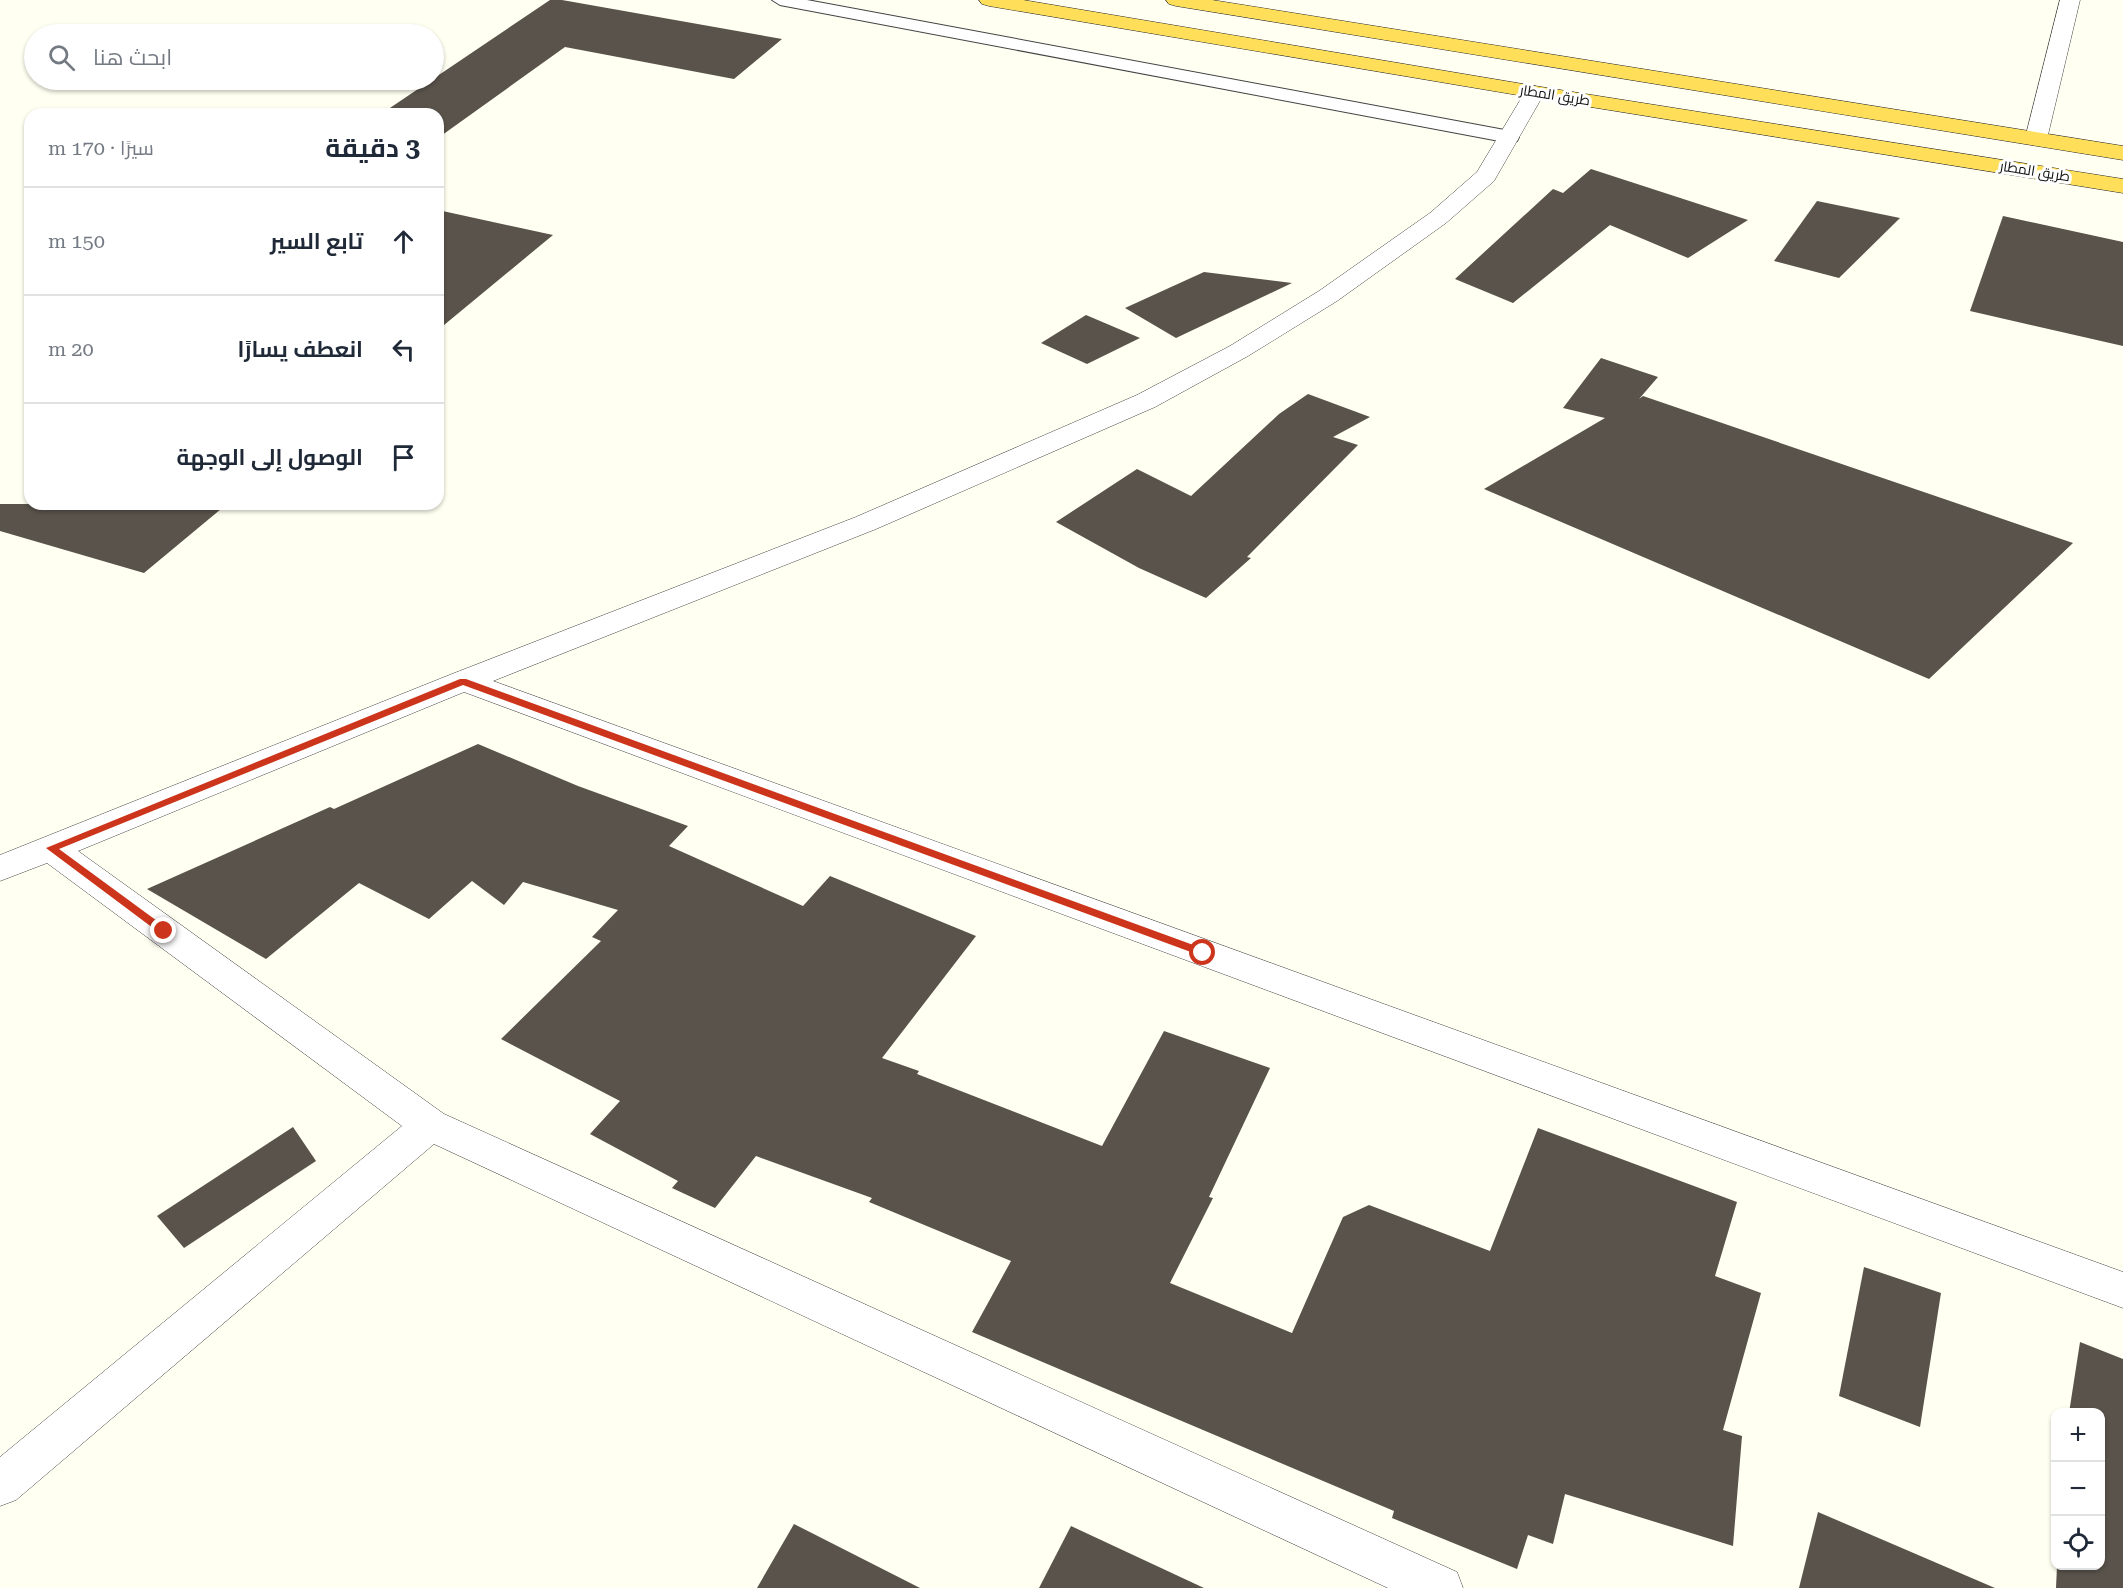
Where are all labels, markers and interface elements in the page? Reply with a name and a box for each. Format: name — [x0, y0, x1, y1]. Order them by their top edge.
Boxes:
search box — [24, 24, 444, 90]
icon: search — [45, 41, 78, 74]
text: ابحث هنا — [93, 45, 172, 70]
street label: طريق المطار — [1518, 81, 1591, 109]
text: 3 دقيقة — [325, 133, 420, 163]
text: سيرًا · 170 m — [48, 136, 154, 160]
street label: طريق المطار — [1998, 157, 2071, 185]
icon: ahead — [387, 225, 420, 258]
text: 150 m — [48, 229, 105, 253]
text: تابع السير — [270, 229, 363, 254]
icon: left — [387, 333, 420, 366]
text: 20 m — [48, 337, 94, 361]
text: انعطف يسارًا — [237, 337, 363, 362]
icon: arrive — [387, 441, 420, 474]
text: الوصول إلى الوجهة — [177, 445, 363, 470]
route end — [150, 917, 176, 943]
route start — [1189, 939, 1215, 965]
map controls — [2051, 1408, 2105, 1570]
button: + — [2051, 1408, 2105, 1462]
button: − — [2051, 1462, 2105, 1516]
button: locate — [2051, 1516, 2105, 1570]

